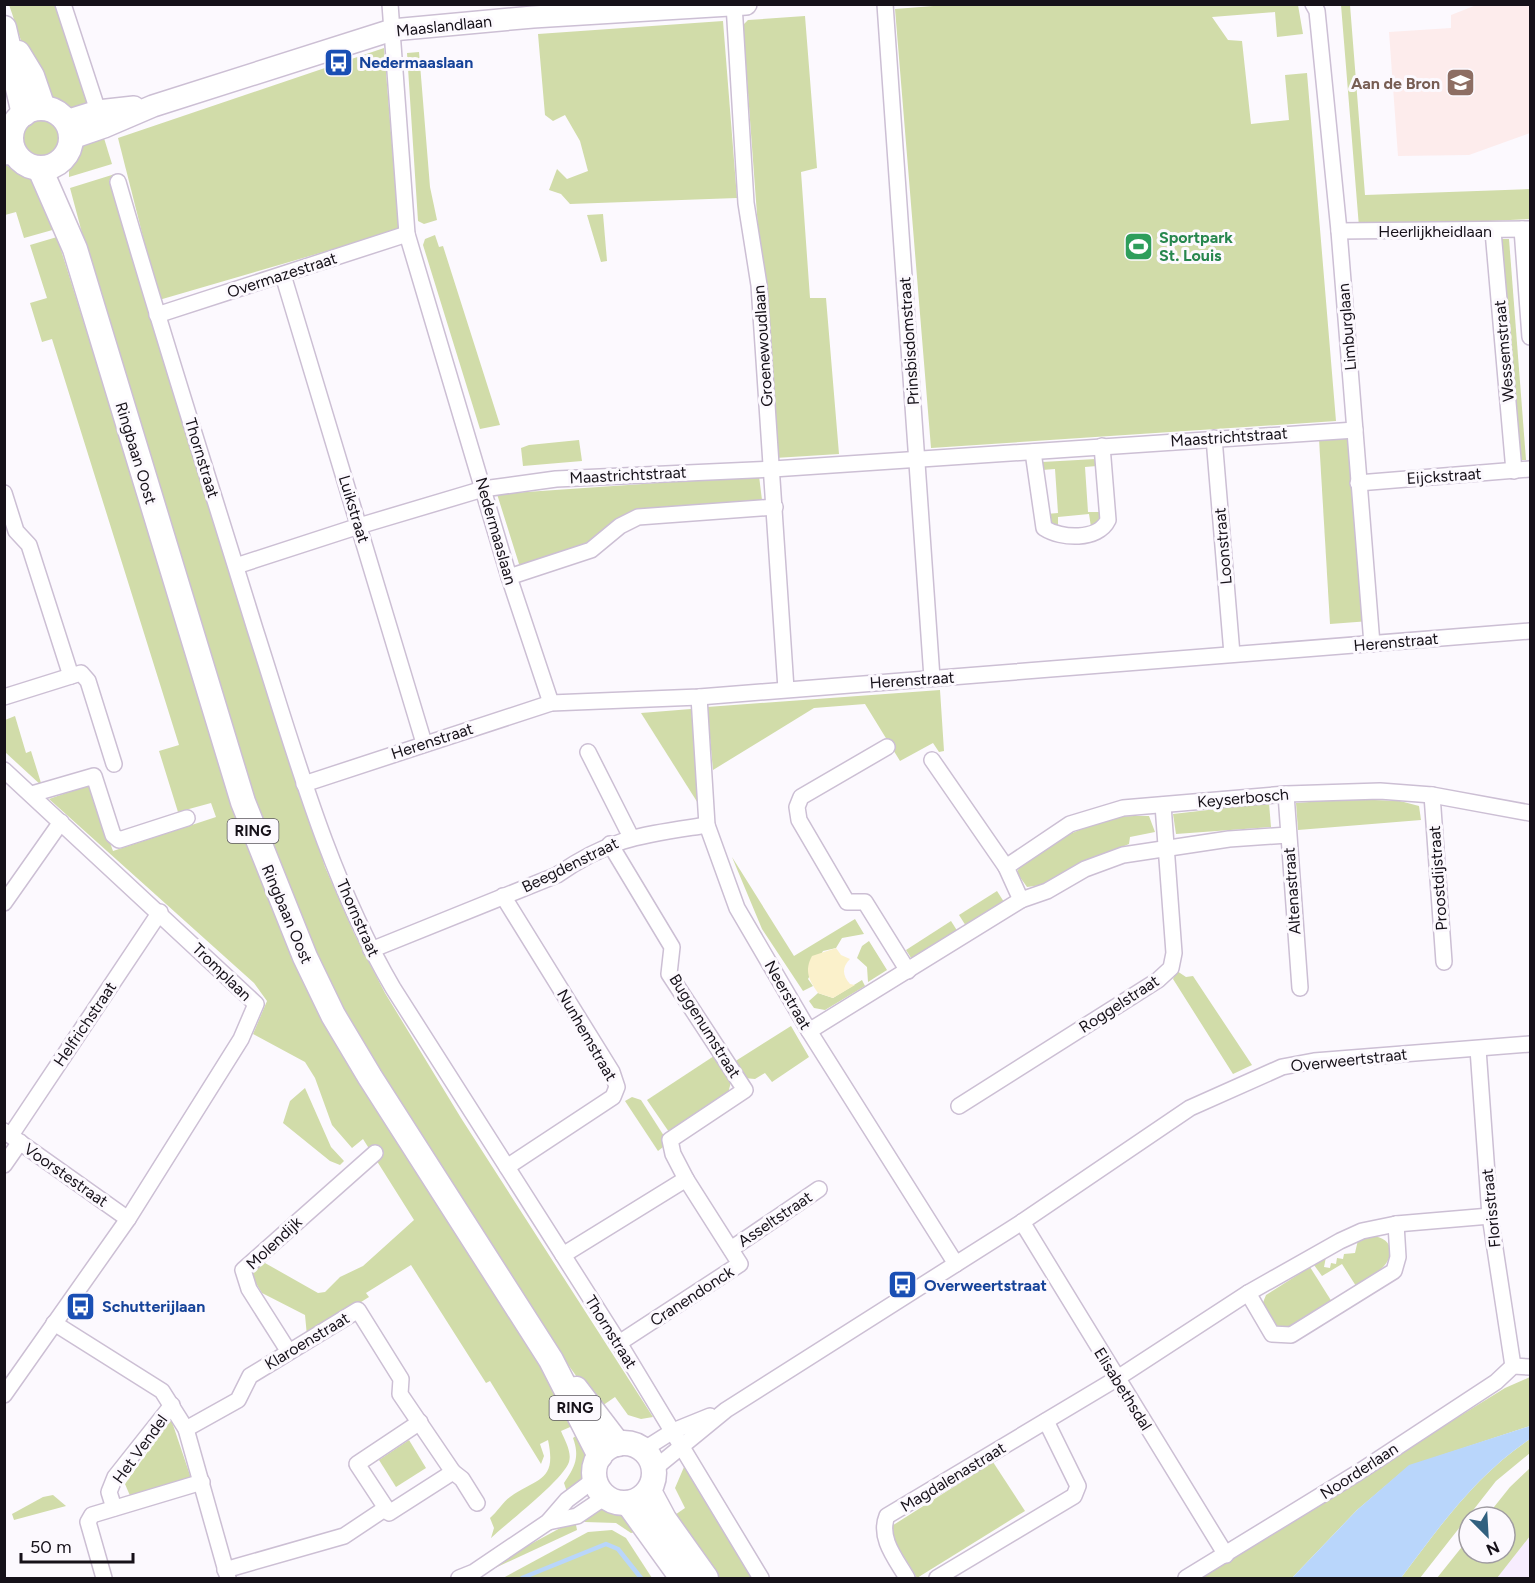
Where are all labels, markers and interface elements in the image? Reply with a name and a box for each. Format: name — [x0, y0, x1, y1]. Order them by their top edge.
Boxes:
street label: Maaslandlaan — [395, 12, 493, 40]
bus stop icon: Nedermaaslaan — [322, 46, 354, 78]
place label: Nedermaaslaan — [359, 53, 473, 72]
school or university icon: Aan de Bron — [1445, 67, 1477, 99]
place label: Aan de Bron — [1351, 74, 1440, 93]
street label: Heerlijkheidlaan — [1378, 222, 1492, 241]
place label: Sportpark St. Louis — [1159, 228, 1233, 265]
sports icon: Sportpark St. Louis — [1122, 230, 1154, 262]
street label: Overmazestraat — [225, 248, 339, 302]
street label: Prinsbisdomstraat — [895, 276, 923, 406]
street label: Limburglaan — [1334, 283, 1360, 371]
street label: Groenewoudlaan — [749, 285, 777, 407]
street label: Wessemstraat — [1490, 299, 1518, 403]
street label: Ringbaan Oost — [111, 400, 161, 506]
street label: Thornstraat — [181, 416, 223, 500]
street label: Maastrichtstraat — [1170, 423, 1288, 451]
street label: Maastrichtstraat — [569, 462, 687, 488]
street label: Eijckstraat — [1406, 464, 1482, 488]
street label: Luikstraat — [335, 473, 373, 545]
street label: Nedermaaslaan — [472, 475, 520, 587]
street label: Loonstraat — [1210, 507, 1236, 585]
street label: Herenstraat — [1353, 629, 1439, 655]
street label: Herenstraat — [869, 668, 955, 692]
street label: Herenstraat — [389, 719, 475, 763]
street label: Keyserbosch — [1196, 785, 1290, 811]
road number: RING — [228, 819, 278, 843]
street label: Proostdijstraat — [1425, 825, 1451, 931]
street label: Beegdenstraat — [519, 833, 621, 897]
street label: Altenastraat — [1279, 847, 1305, 935]
street label: Ringbaan Oost — [258, 862, 316, 966]
street label: Thornstraat — [333, 876, 383, 960]
street label: Tromplaan — [189, 939, 255, 1005]
street label: Neerstraat — [761, 957, 815, 1033]
street label: Buggenumstraat — [665, 971, 745, 1081]
street label: Roggelstraat — [1075, 971, 1163, 1037]
street label: Helfrichstraat — [50, 978, 120, 1070]
street label: Nunhemstraat — [553, 986, 621, 1084]
street label: Overweertstraat — [1290, 1044, 1408, 1076]
street label: Voorstestraat — [20, 1139, 112, 1211]
street label: Florisstraat — [1477, 1168, 1505, 1248]
street label: Asseltstraat — [734, 1187, 816, 1251]
street label: Molendijk — [242, 1212, 306, 1274]
street label: Cranendonck — [647, 1262, 738, 1330]
bus stop icon: Overweertstraat — [887, 1269, 919, 1301]
place label: Overweertstraat — [924, 1276, 1047, 1295]
bus stop icon: Schutterijlaan — [65, 1290, 97, 1322]
street label: Thornstraat — [581, 1292, 641, 1372]
place label: Schutterijlaan — [102, 1297, 205, 1316]
street label: Klaroenstraat — [261, 1308, 353, 1374]
street label: Elisabethsdal — [1090, 1344, 1156, 1434]
road number: RING — [550, 1396, 600, 1420]
street label: Het Vendel — [109, 1411, 171, 1487]
street label: Magdalenastraat — [897, 1438, 1009, 1516]
street label: Noorderlaan — [1317, 1439, 1401, 1503]
north arrow — [1457, 1505, 1517, 1565]
scale bar — [21, 1526, 134, 1564]
text: 50 m — [30, 1536, 72, 1558]
text: N — [1483, 1537, 1502, 1559]

